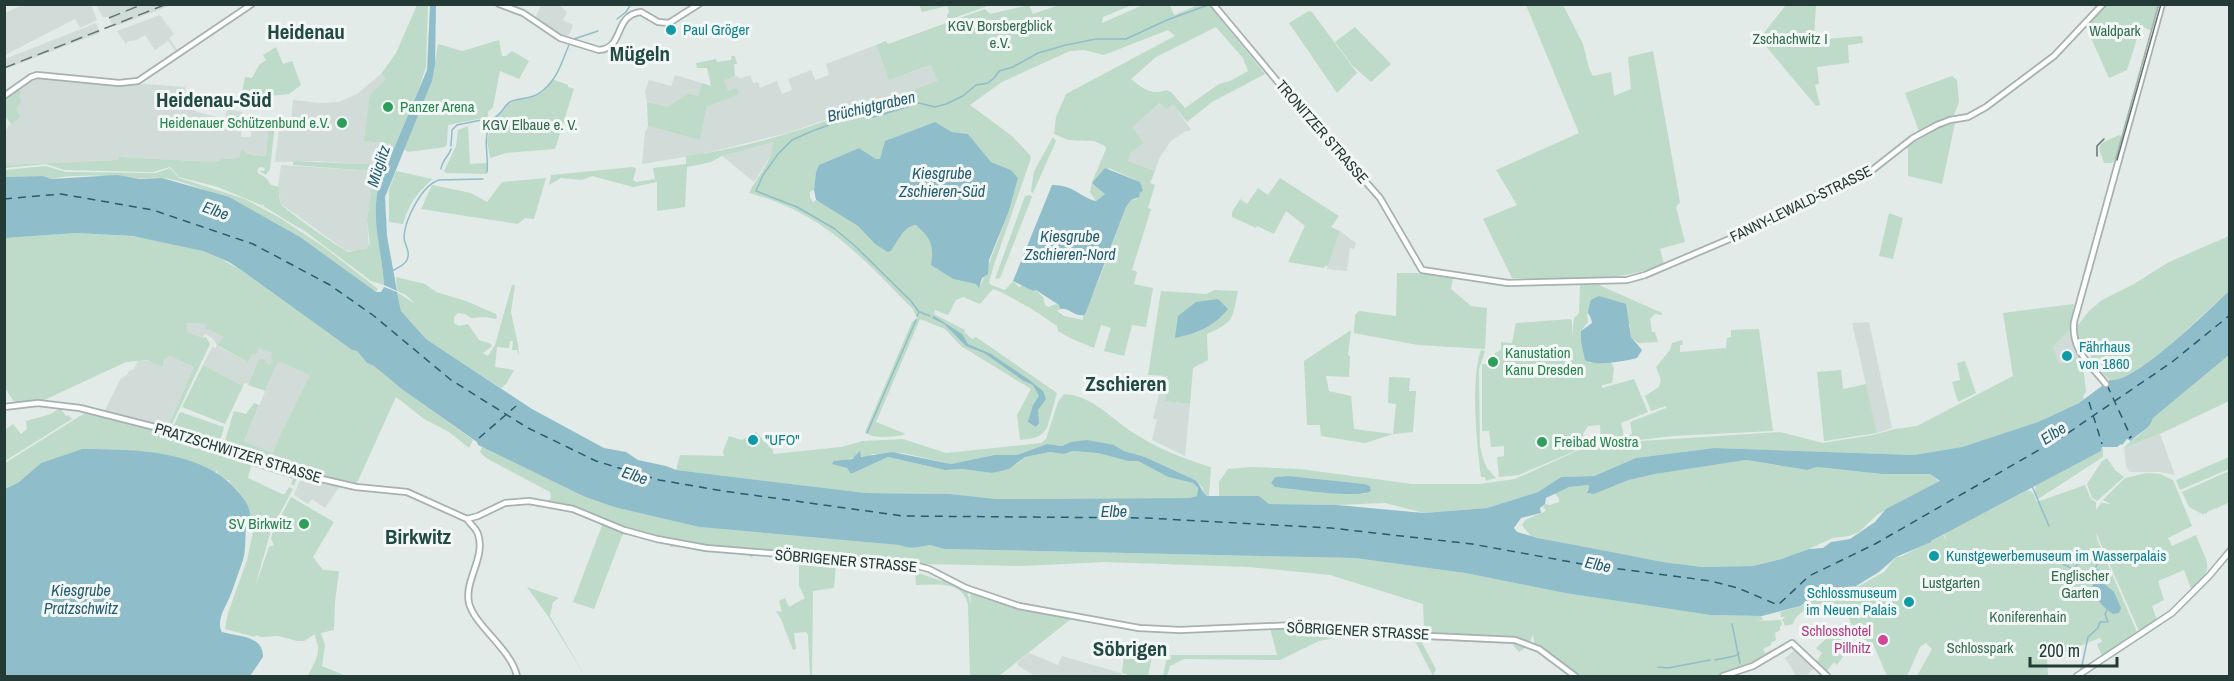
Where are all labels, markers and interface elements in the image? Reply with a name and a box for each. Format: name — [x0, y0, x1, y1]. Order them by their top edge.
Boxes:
park label: KGV Borsbergblick e.V. — [948, 15, 1053, 53]
district label: Heidenau — [267, 17, 345, 46]
place label: Paul Gröger — [683, 19, 749, 40]
park label: Waldpark — [2089, 20, 2142, 41]
marker: Paul Gröger — [664, 23, 678, 37]
park label: Zschachwitz I — [1752, 28, 1828, 49]
district label: Mügeln — [610, 39, 670, 68]
street label: TRONITZER STRASSE — [1271, 75, 1373, 188]
district label: Heidenau-Süd — [156, 85, 272, 114]
water label: Brüchigtgraben — [825, 85, 917, 127]
place label: Panzer Arena — [400, 96, 475, 117]
marker: Panzer Arena — [381, 100, 395, 114]
place label: Heidenauer Schützenbund e.V. — [159, 112, 330, 133]
park label: KGV Elbaue e. V. — [482, 114, 578, 135]
marker: Heidenauer Schützenbund e.V. — [335, 116, 349, 130]
water label: Müglitz — [361, 142, 395, 190]
street label: FANNY-LEWALD-STRASSE — [1726, 160, 1875, 247]
water label: Kiesgrube Zschieren-Süd — [898, 162, 986, 202]
water label: Elbe — [200, 195, 232, 225]
water label: Kiesgrube Zschieren-Nord — [1023, 225, 1116, 265]
place label: Fährhaus von 1860 — [2079, 336, 2130, 374]
place label: Kanustation Kanu Dresden — [1505, 342, 1584, 380]
marker: Fährhaus von 1860 — [2060, 349, 2074, 363]
marker: Kanustation Kanu Dresden — [1486, 355, 1500, 369]
district label: Zschieren — [1085, 369, 1167, 398]
street label: PRATZSCHWITZER STRASSE — [152, 417, 324, 488]
water label: Elbe — [2036, 417, 2070, 449]
place label: "UFO" — [765, 429, 800, 450]
place label: Freibad Wostra — [1554, 431, 1639, 452]
marker: "UFO" — [746, 433, 760, 447]
marker: Freibad Wostra — [1535, 435, 1549, 449]
water label: Elbe — [619, 460, 651, 490]
water label: Elbe — [1101, 500, 1127, 522]
place label: SV Birkwitz — [228, 513, 292, 534]
marker: SV Birkwitz — [297, 517, 311, 531]
district label: Birkwitz — [385, 522, 451, 551]
street label: SÖBRIGENER STRASSE — [774, 544, 918, 577]
place label: Kunstgewerbemuseum im Wasserpalais — [1946, 545, 2166, 566]
marker: Kunstgewerbemuseum im Wasserpalais — [1927, 549, 1941, 563]
water label: Elbe — [1583, 551, 1613, 577]
park label: Englischer Garten — [2051, 565, 2109, 603]
park label: Lustgarten — [1922, 572, 1980, 593]
water label: Kiesgrube Pratzschwitz — [44, 579, 119, 619]
place label: Schlossmuseum im Neuen Palais — [1806, 582, 1897, 620]
marker: Schlossmuseum im Neuen Palais — [1902, 595, 1916, 609]
park label: Koniferenhain — [1989, 606, 2067, 627]
street label: SÖBRIGENER STRASSE — [1286, 616, 1430, 645]
place label: Schlosshotel Pillnitz — [1801, 620, 1871, 658]
scale bar — [2030, 630, 2117, 668]
marker: Schlosshotel Pillnitz — [1876, 633, 1890, 647]
district label: Söbrigen — [1093, 634, 1167, 663]
park label: Schlosspark — [1947, 637, 2014, 658]
text: 200 m — [2039, 638, 2080, 663]

